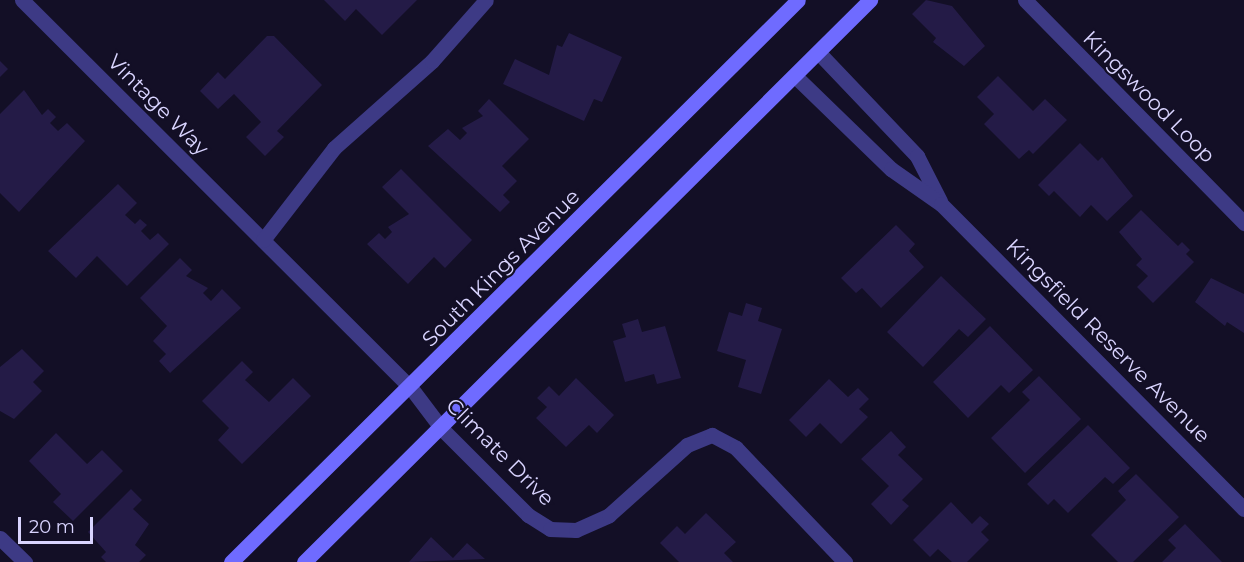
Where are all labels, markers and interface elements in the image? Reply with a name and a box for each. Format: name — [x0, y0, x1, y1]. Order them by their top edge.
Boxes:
street label: Kingswood Loop — [1078, 26, 1220, 168]
street label: Vintage Way — [102, 49, 214, 161]
street label: South Kings Avenue — [417, 184, 585, 352]
street label: Kingsfield Reserve Avenue — [1001, 234, 1215, 448]
street label: Climate Drive — [441, 393, 559, 511]
scale bar — [21, 505, 96, 543]
text: 20 m — [29, 516, 75, 538]

